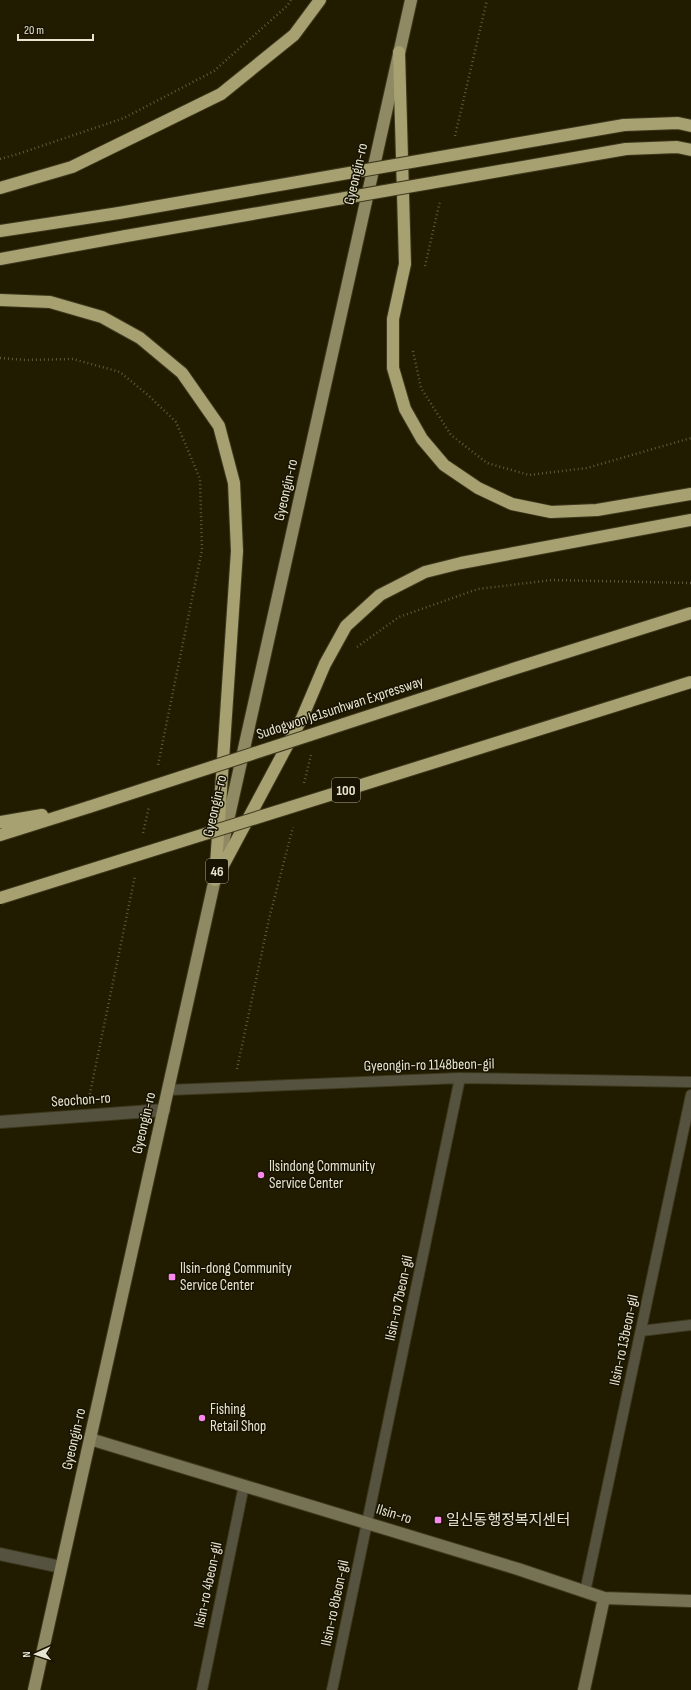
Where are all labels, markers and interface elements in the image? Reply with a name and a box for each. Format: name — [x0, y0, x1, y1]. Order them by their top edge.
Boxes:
scale bar — [18, 16, 93, 42]
text: 20 m — [24, 23, 44, 38]
street label: Gyeongin-ro — [340, 141, 372, 207]
street label: Gyeongin-ro — [270, 457, 302, 523]
street label: Sudogwon Je1sunhwan Expressway — [254, 672, 426, 744]
street label: Gyeongin-ro — [199, 773, 231, 839]
road number: 100 — [332, 778, 360, 802]
road number: 46 — [206, 859, 228, 883]
street label: Gyeongin-ro 1148beon-gil — [363, 1054, 495, 1076]
street label: Seochon-ro — [51, 1088, 111, 1112]
street label: Gyeongin-ro — [128, 1090, 160, 1156]
place label: Ilsindong Community Service Center — [269, 1157, 375, 1193]
marker: Ilsindong Community Service Center — [256, 1170, 266, 1180]
street label: Ilsin-ro 7beon-gil — [381, 1254, 417, 1342]
place label: Ilsin-dong Community Service Center — [180, 1259, 292, 1295]
marker: Ilsin-dong Community Service Center — [167, 1272, 177, 1282]
street label: Ilsin-ro 13beon-gil — [605, 1293, 643, 1387]
place label: Fishing Retail Shop — [210, 1400, 266, 1436]
street label: Gyeongin-ro — [58, 1406, 90, 1472]
marker: Fishing Retail Shop — [197, 1413, 207, 1423]
street label: Ilsin-ro — [374, 1500, 414, 1528]
place label: 일신동행정복지센터 — [446, 1511, 570, 1530]
marker: 일신동행정복지센터 — [433, 1515, 443, 1525]
street label: Ilsin-ro 4beon-gil — [190, 1540, 226, 1630]
street label: Ilsin-ro 8beon-gil — [317, 1558, 353, 1648]
north arrow — [16, 1634, 56, 1674]
text: N — [20, 1651, 33, 1658]

